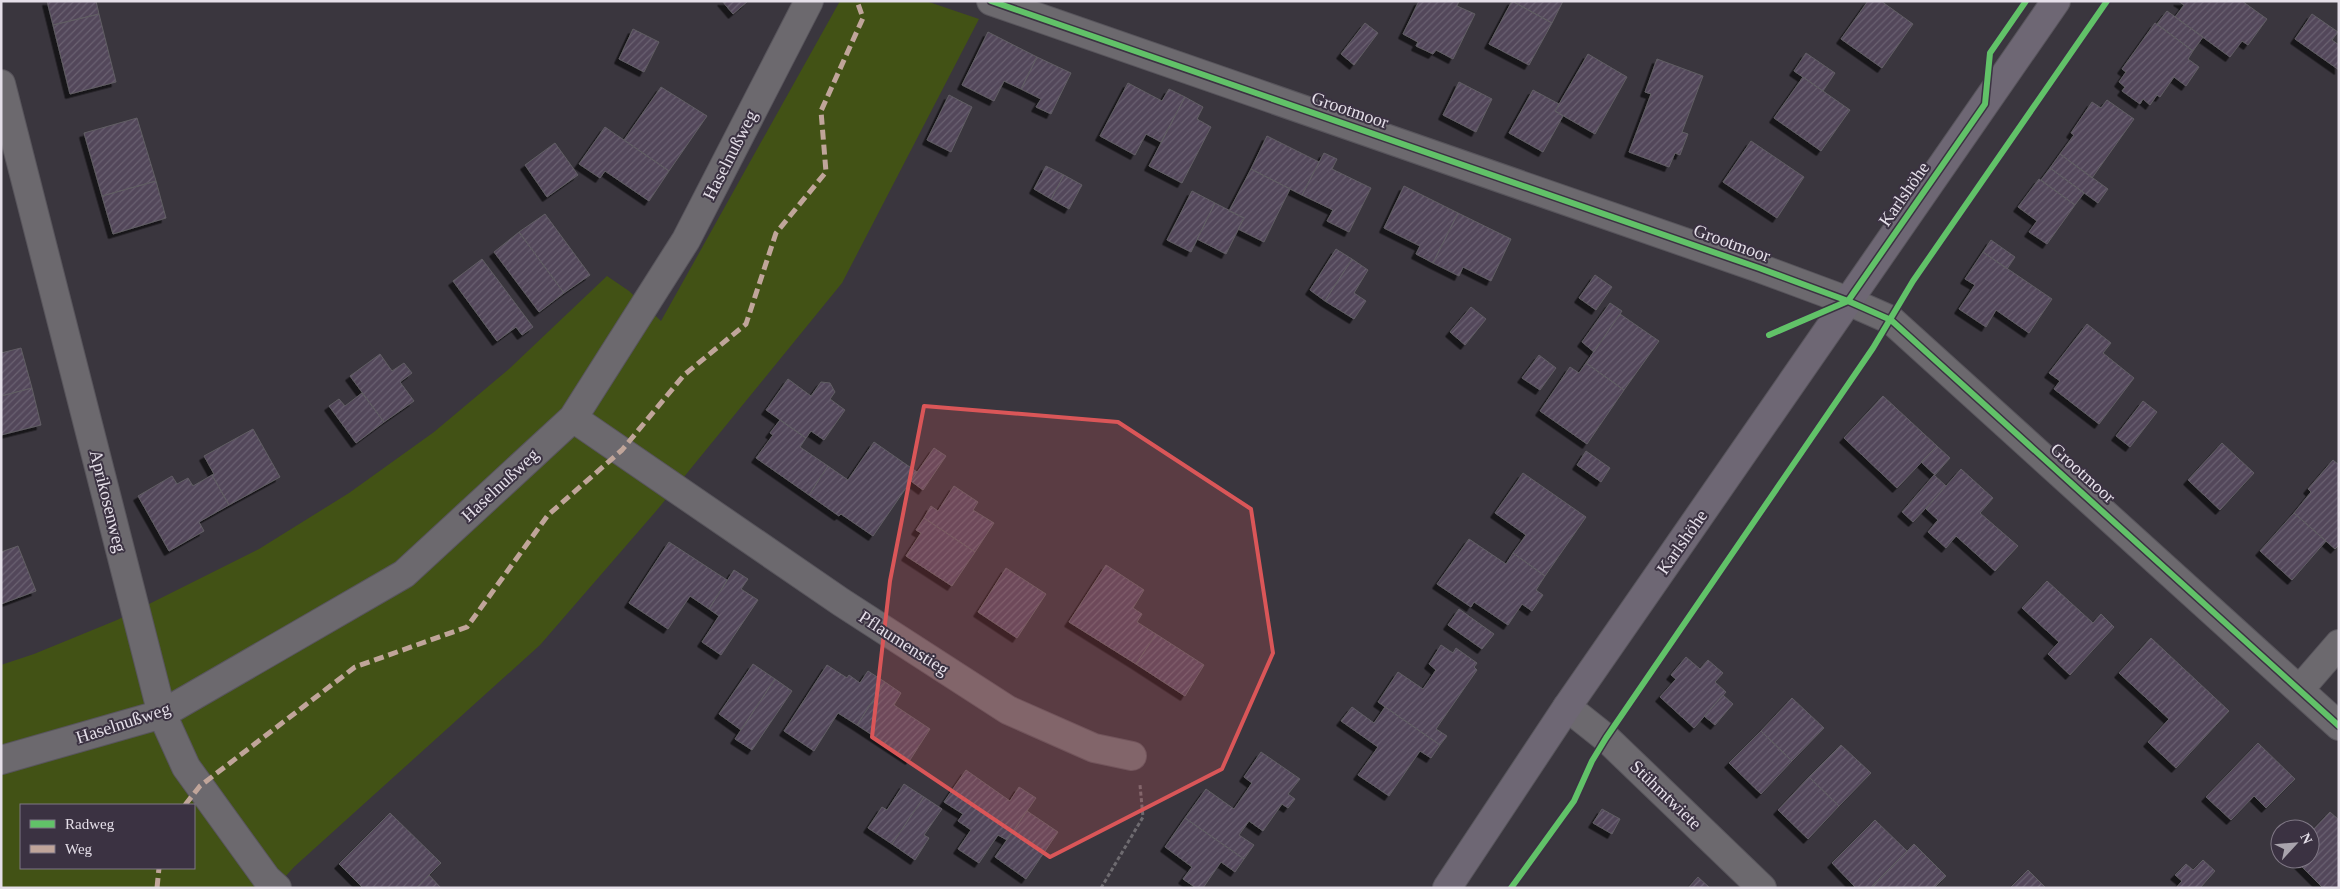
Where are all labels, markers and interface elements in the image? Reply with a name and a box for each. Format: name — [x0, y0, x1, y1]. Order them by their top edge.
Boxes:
street label: Grootmoor — [1309, 88, 1391, 132]
street label: Haselnußweg — [699, 107, 761, 203]
street label: Karlshöhe — [1875, 158, 1933, 230]
street label: Grootmoor — [1691, 220, 1773, 266]
street label: Grootmoor — [2047, 439, 2119, 507]
street label: Haselnußweg — [457, 444, 543, 526]
street label: Aprikosenweg — [86, 448, 130, 554]
street label: Karlshöhe — [1653, 506, 1711, 578]
street label: Pflaumenstieg — [855, 607, 953, 679]
street label: Haselnußweg — [73, 698, 173, 748]
street label: Stühmtwiete — [1626, 756, 1706, 834]
legend — [20, 804, 195, 869]
text: Radweg — [65, 816, 115, 832]
north arrow — [2270, 819, 2320, 869]
text: N — [2297, 831, 2315, 846]
text: Weg — [65, 841, 93, 857]

